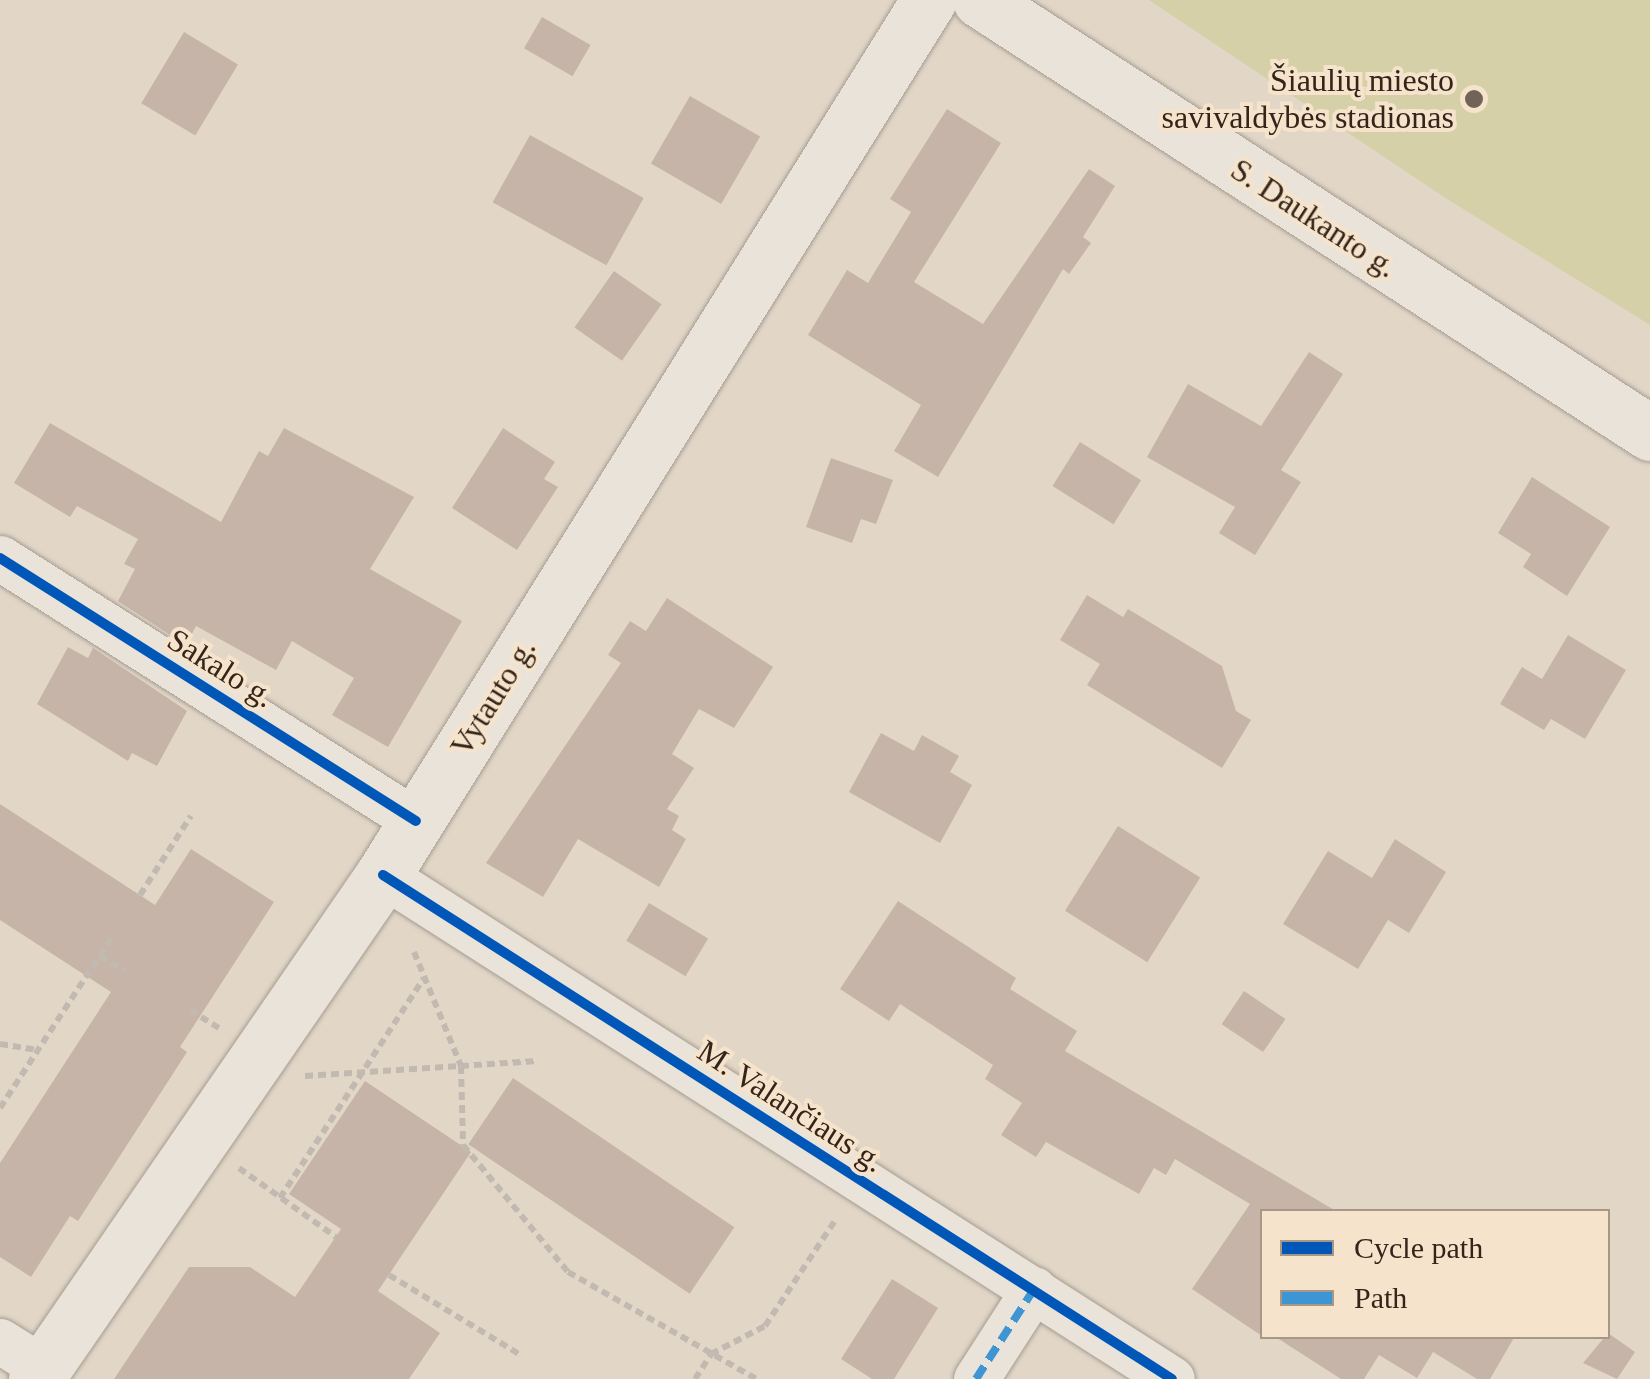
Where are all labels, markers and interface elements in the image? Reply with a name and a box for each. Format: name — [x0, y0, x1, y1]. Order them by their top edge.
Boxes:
place label: Šiaulių miesto savivaldybės stadionas — [1162, 62, 1454, 137]
marker: Šiaulių miesto savivaldybės stadionas — [1463, 88, 1485, 110]
street label: S. Daukanto g. — [1224, 150, 1404, 286]
street label: Sakalo g. — [160, 620, 282, 716]
street label: Vytauto g. — [442, 631, 544, 763]
street label: M. Valančiaus g. — [690, 1031, 892, 1181]
legend — [1260, 1209, 1610, 1339]
text: Cycle path — [1354, 1231, 1483, 1264]
text: Path — [1354, 1281, 1407, 1314]

